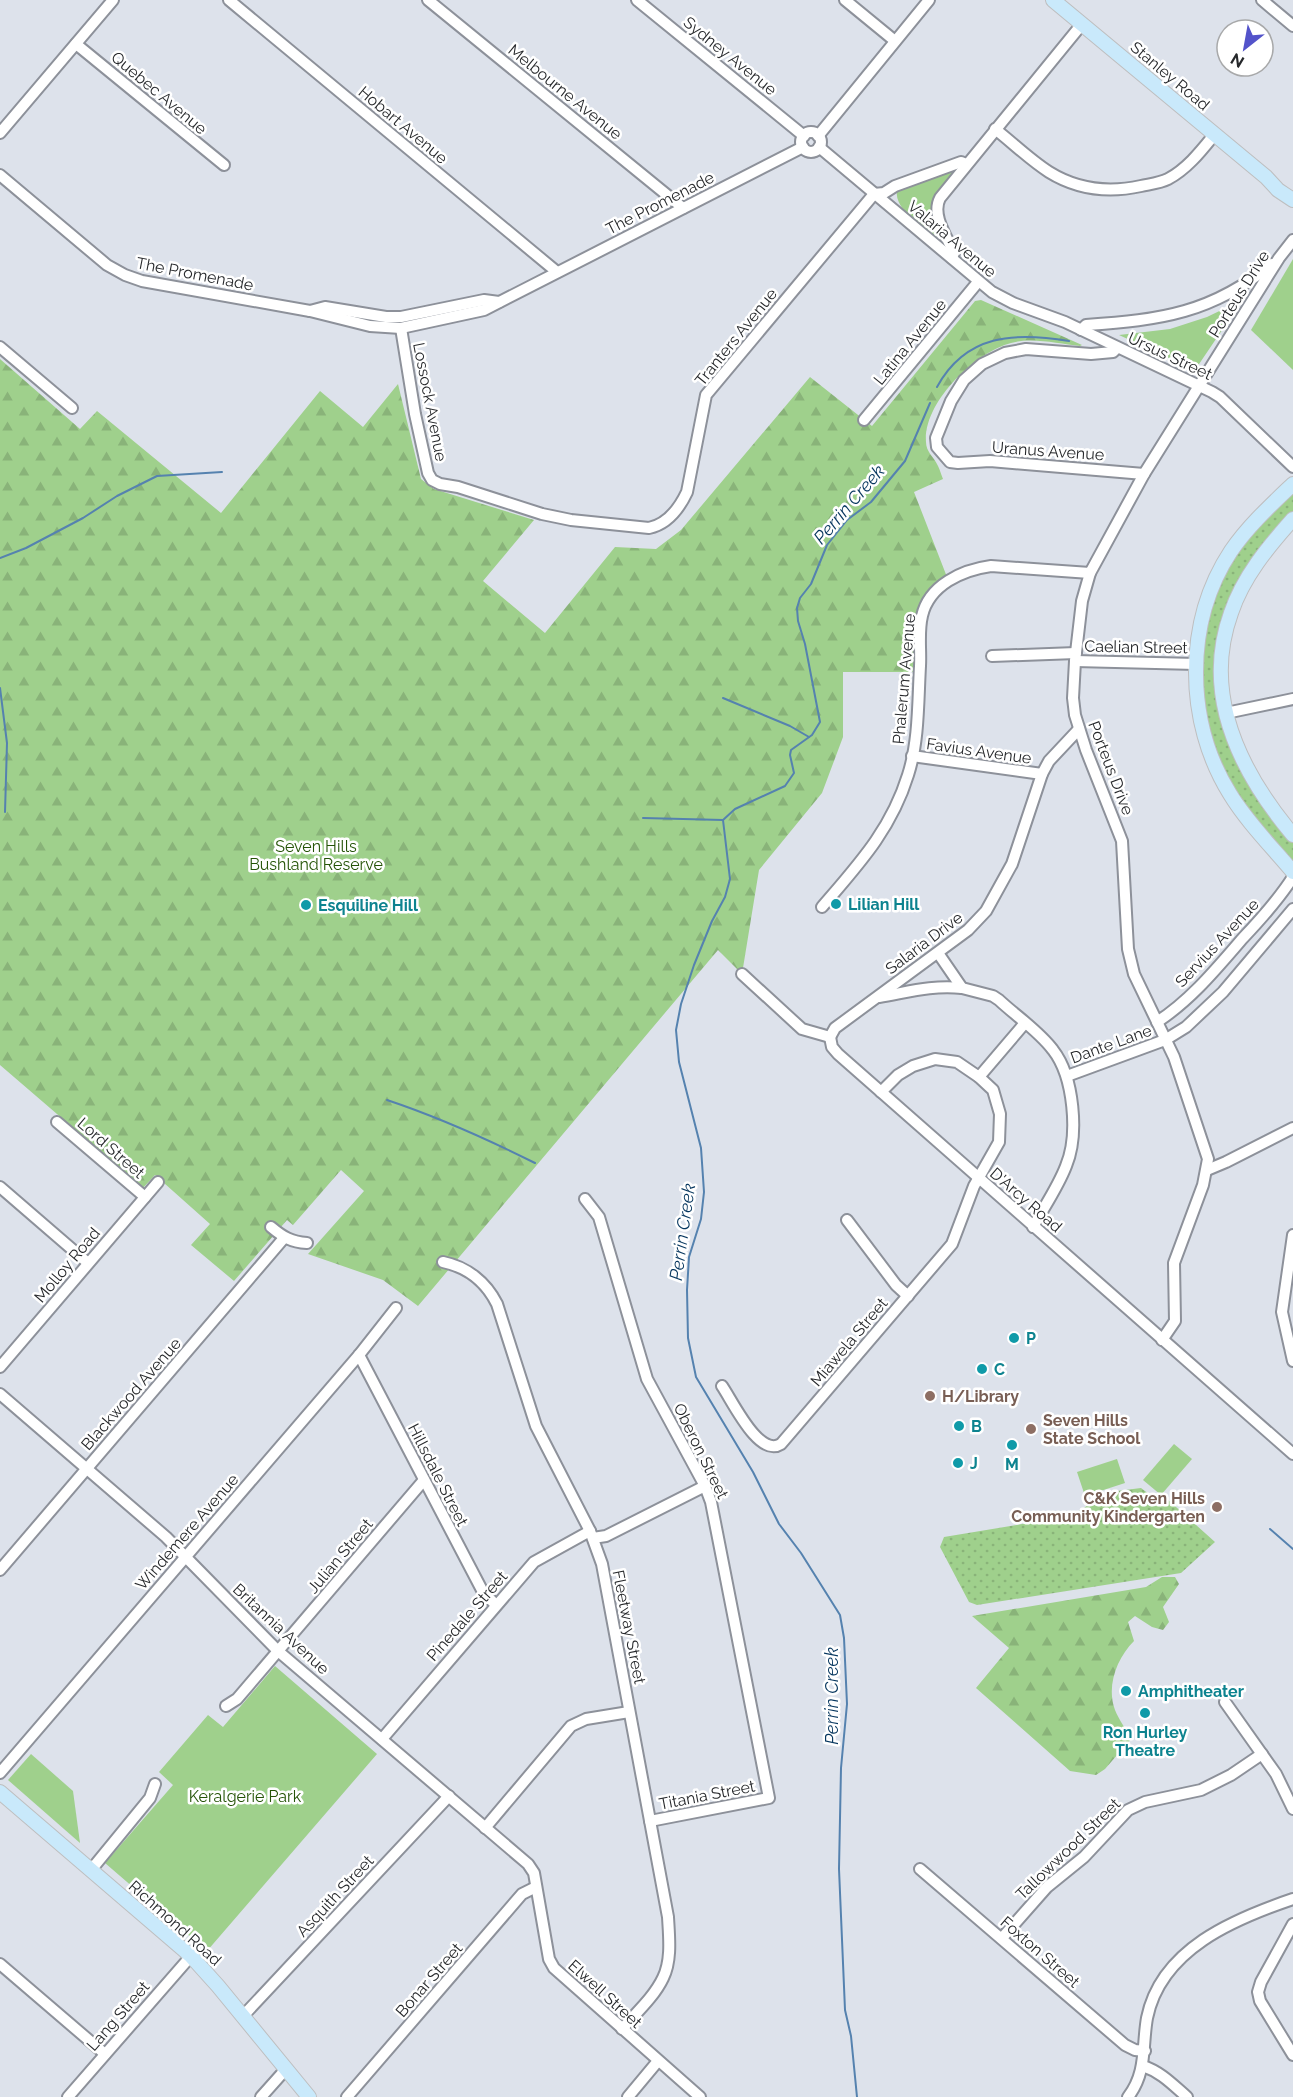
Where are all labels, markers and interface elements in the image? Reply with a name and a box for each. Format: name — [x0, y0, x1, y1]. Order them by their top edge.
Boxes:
street label: Sydney Avenue — [680, 13, 780, 99]
north arrow — [1215, 18, 1275, 78]
street label: Stanley Road — [1127, 37, 1213, 115]
street label: Melbourne Avenue — [504, 40, 626, 144]
street label: Quebec Avenue — [107, 48, 211, 138]
text: N — [1227, 49, 1248, 72]
street label: Hobart Avenue — [355, 82, 451, 168]
street label: The Promenade — [603, 168, 717, 238]
street label: Valaria Avenue — [904, 197, 1000, 281]
street label: Porteus Drive — [1205, 247, 1273, 341]
street label: The Promenade — [135, 253, 255, 295]
street label: Tranters Avenue — [691, 285, 781, 389]
street label: Latina Avenue — [870, 295, 950, 389]
street label: Ursus Street — [1125, 328, 1216, 384]
street label: Lossock Avenue — [409, 341, 451, 463]
street label: Uranus Avenue — [991, 438, 1105, 464]
water label: Perrin Creek — [809, 460, 889, 548]
street label: Phalerum Avenue — [889, 613, 919, 745]
street label: Caelian Street — [1084, 637, 1189, 657]
street label: Porteus Drive — [1084, 718, 1138, 818]
street label: Favius Avenue — [925, 734, 1033, 768]
park label: Seven Hills Bushland Reserve — [249, 837, 383, 874]
place label: Lilian Hill — [848, 895, 920, 914]
street label: Servius Avenue — [1171, 895, 1263, 991]
place label: Esquiline Hill — [318, 896, 419, 915]
marker: Lilian Hill — [829, 897, 843, 911]
marker: Esquiline Hill — [299, 898, 313, 912]
street label: Salaria Drive — [882, 908, 966, 978]
street label: Dante Lane — [1068, 1021, 1154, 1067]
street label: Lord Street — [74, 1114, 149, 1183]
street label: D'Arcy Road — [986, 1164, 1066, 1236]
water label: Perrin Creek — [665, 1182, 699, 1282]
street label: Molloy Road — [30, 1224, 104, 1306]
street label: Miawela Street — [806, 1293, 892, 1390]
place label: P — [1026, 1329, 1036, 1348]
marker: P — [1007, 1331, 1021, 1345]
street label: Blackwood Avenue — [77, 1334, 185, 1454]
place label: C — [994, 1360, 1005, 1379]
marker: C — [975, 1362, 989, 1376]
place label: H/Library — [942, 1387, 1019, 1406]
marker: H/Library — [923, 1389, 937, 1403]
street label: Oberon Street — [670, 1400, 733, 1502]
place label: Seven Hills State School — [1043, 1411, 1141, 1448]
place label: B — [971, 1417, 982, 1436]
marker: B — [952, 1419, 966, 1433]
street label: Hillsdale Street — [404, 1421, 472, 1530]
marker: Seven Hills State School — [1024, 1422, 1038, 1436]
marker: M — [1005, 1438, 1019, 1452]
place label: J — [970, 1454, 978, 1473]
place label: M — [1005, 1455, 1019, 1474]
marker: J — [951, 1456, 965, 1470]
street label: Windemere Avenue — [131, 1470, 243, 1594]
place label: C&K Seven Hills Community Kindergarten — [1011, 1489, 1205, 1526]
marker: C&K Seven Hills Community Kindergarten — [1210, 1500, 1224, 1514]
street label: Julian Street — [303, 1514, 377, 1597]
street label: Pinedale Street — [423, 1567, 512, 1665]
street label: Fleetway Street — [609, 1568, 649, 1686]
street label: Britannia Avenue — [229, 1580, 333, 1678]
water label: Perrin Creek — [821, 1647, 842, 1745]
place label: Amphitheater — [1138, 1682, 1244, 1701]
marker: Amphitheater — [1119, 1684, 1133, 1698]
marker: Ron Hurley Theatre — [1138, 1706, 1152, 1720]
place label: Ron Hurley Theatre — [1103, 1723, 1188, 1760]
street label: Titania Street — [657, 1776, 757, 1814]
park label: Keralgerie Park — [189, 1787, 302, 1806]
street label: Tallowwood Street — [1012, 1794, 1125, 1904]
street label: Asquith Street — [292, 1851, 378, 1941]
street label: Richmond Road — [125, 1876, 225, 1970]
street label: Foxton Street — [997, 1912, 1084, 1992]
street label: Bonar Street — [392, 1939, 467, 2021]
street label: Elwell Street — [564, 1956, 646, 2032]
street label: Lang Street — [83, 1977, 154, 2055]

